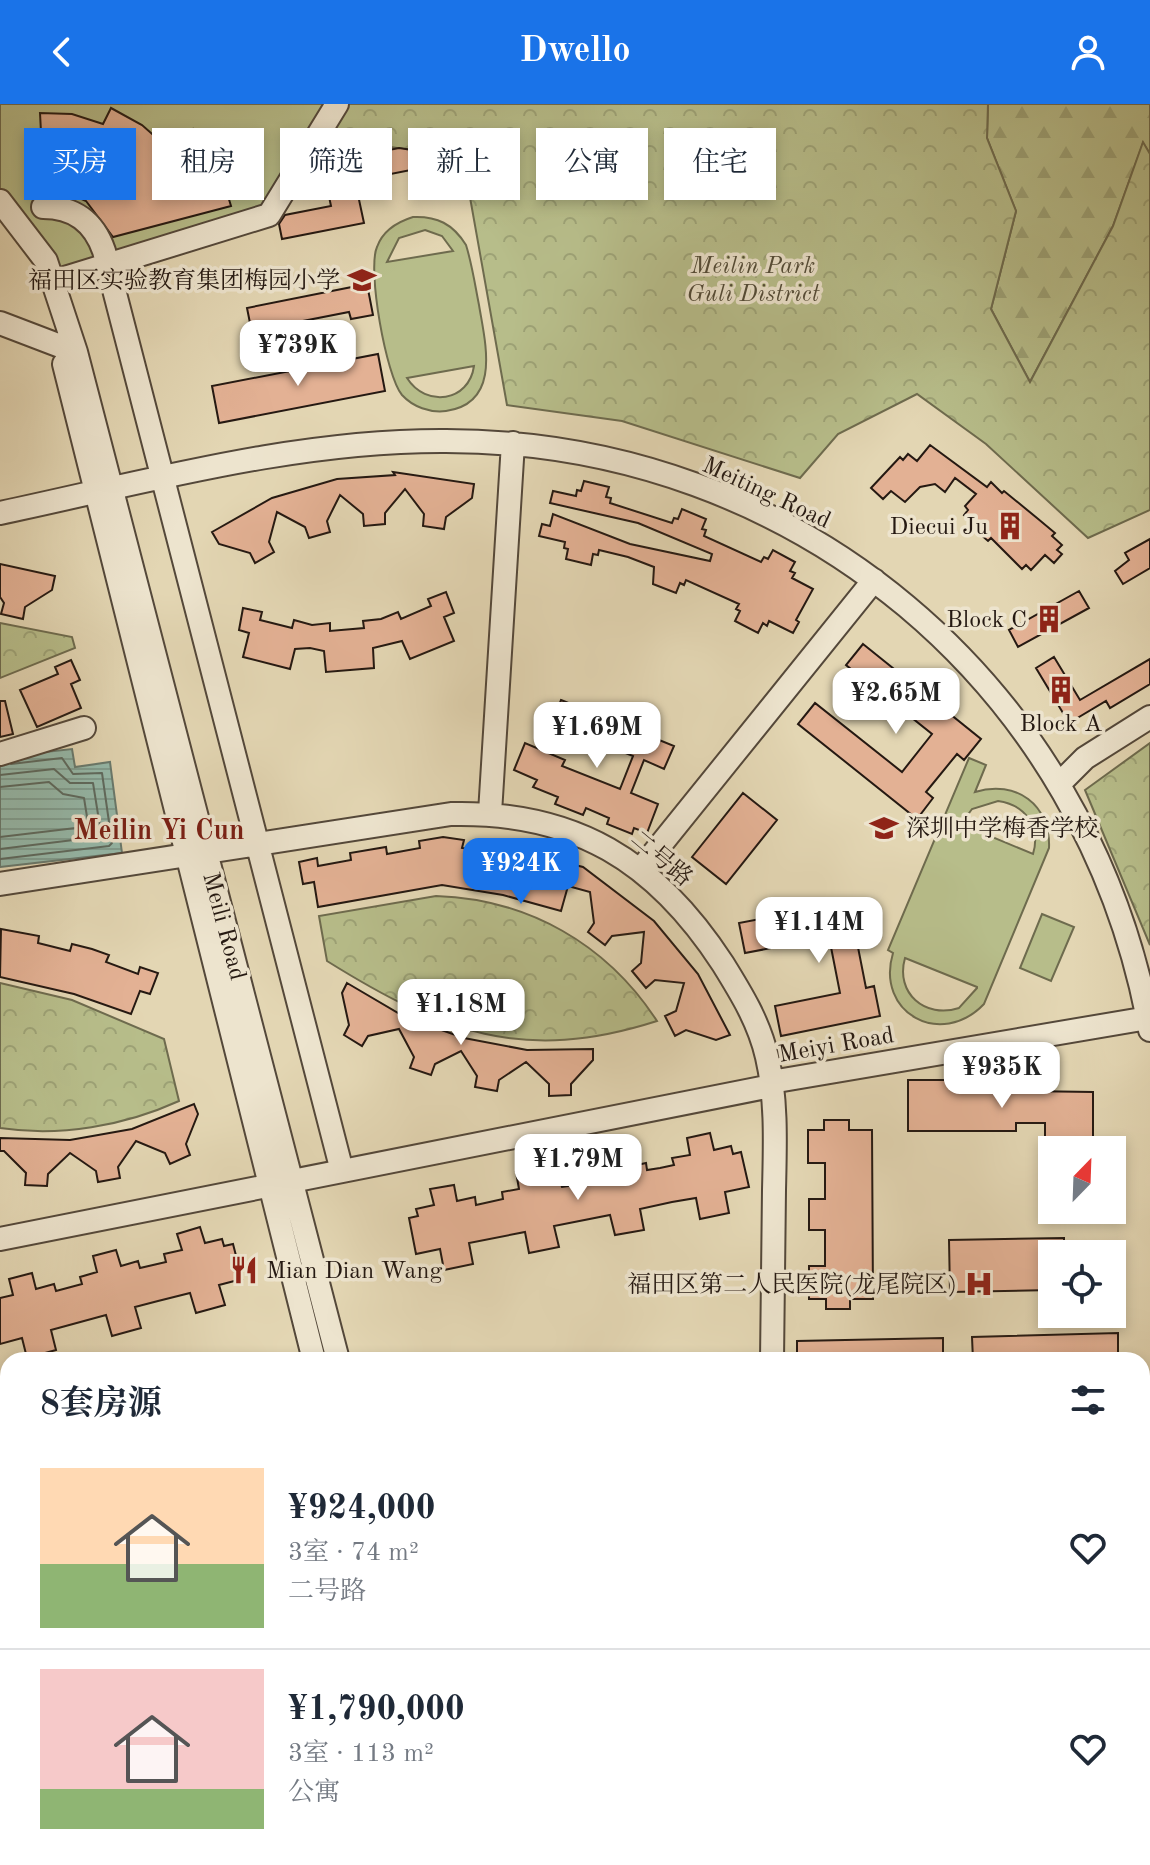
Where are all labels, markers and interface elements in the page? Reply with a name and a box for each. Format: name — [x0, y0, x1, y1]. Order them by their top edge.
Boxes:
icon: back — [40, 30, 84, 74]
icon: person — [1066, 30, 1110, 74]
text: Dwello — [519, 34, 631, 70]
chip: 买房 — [24, 128, 136, 200]
chip: 租房 — [152, 128, 264, 200]
chip: 筛选 — [280, 128, 392, 200]
chip: 新上 — [408, 128, 520, 200]
chip: 公寓 — [536, 128, 648, 200]
chip: 住宅 — [664, 128, 776, 200]
park label: Meilin Park Guli District — [686, 255, 820, 307]
school or university icon: 福田区实验教育集团梅园小学 — [347, 265, 377, 295]
place label: 福田区实验教育集团梅园小学 — [28, 267, 340, 294]
pin: ¥739K — [242, 320, 354, 388]
text: ¥739K — [258, 333, 338, 359]
street label: Meiting Road — [698, 454, 834, 534]
building icon: Diecui Ju — [995, 511, 1025, 541]
place label: Diecui Ju — [890, 516, 988, 540]
building icon: Block C — [1034, 604, 1064, 634]
place label: Block C — [946, 609, 1027, 633]
pin: ¥2.65M — [831, 668, 961, 736]
building icon: Block A — [1046, 675, 1076, 705]
text: ¥2.65M — [851, 681, 941, 707]
pin: ¥1.69M — [532, 702, 662, 770]
place label: Block A — [1020, 713, 1102, 737]
text: ¥1.69M — [552, 715, 642, 741]
school or university icon: 深圳中学梅香学校 — [869, 813, 899, 843]
place label: 深圳中学梅香学校 — [906, 815, 1098, 842]
district label: Meilin Yi Cun — [74, 818, 244, 846]
street label: 二号路 — [625, 825, 698, 892]
pin: ¥924K — [465, 838, 577, 906]
text: ¥924K — [481, 851, 561, 877]
street label: Meili Road — [197, 870, 249, 983]
pin: ¥1.14M — [754, 897, 884, 965]
text: ¥1.14M — [774, 910, 864, 936]
pin: ¥1.18M — [396, 979, 526, 1047]
text: ¥1.18M — [416, 992, 506, 1018]
street label: Meiyi Road — [777, 1024, 896, 1068]
pin: ¥935K — [946, 1042, 1058, 1110]
text: ¥935K — [962, 1055, 1042, 1081]
pin: ¥1.79M — [513, 1134, 643, 1202]
north arrow — [1038, 1136, 1126, 1224]
map controls — [1038, 1136, 1126, 1328]
text: ¥1.79M — [533, 1147, 623, 1173]
button: locate — [1038, 1240, 1126, 1328]
restaurant icon: Mian Dian Wang — [229, 1255, 259, 1285]
place label: Mian Dian Wang — [266, 1260, 442, 1284]
hospital icon: 福田区第二人民医院(龙尾院区) — [964, 1269, 994, 1299]
place label: 福田区第二人民医院(龙尾院区) — [627, 1271, 957, 1298]
icon: filters — [1066, 1378, 1110, 1422]
text: 8套房源 — [40, 1388, 162, 1422]
text: ¥924,000 — [288, 1492, 436, 1526]
icon: home — [104, 1500, 200, 1596]
icon: heart — [1066, 1526, 1110, 1570]
text: 3室 · 74 m² — [288, 1540, 419, 1566]
text: 二号路 — [288, 1579, 366, 1605]
text: ¥1,790,000 — [288, 1693, 465, 1727]
icon: home — [104, 1701, 200, 1797]
icon: heart — [1066, 1727, 1110, 1771]
text: 3室 · 113 m² — [288, 1741, 434, 1767]
text: 公寓 — [288, 1780, 340, 1806]

